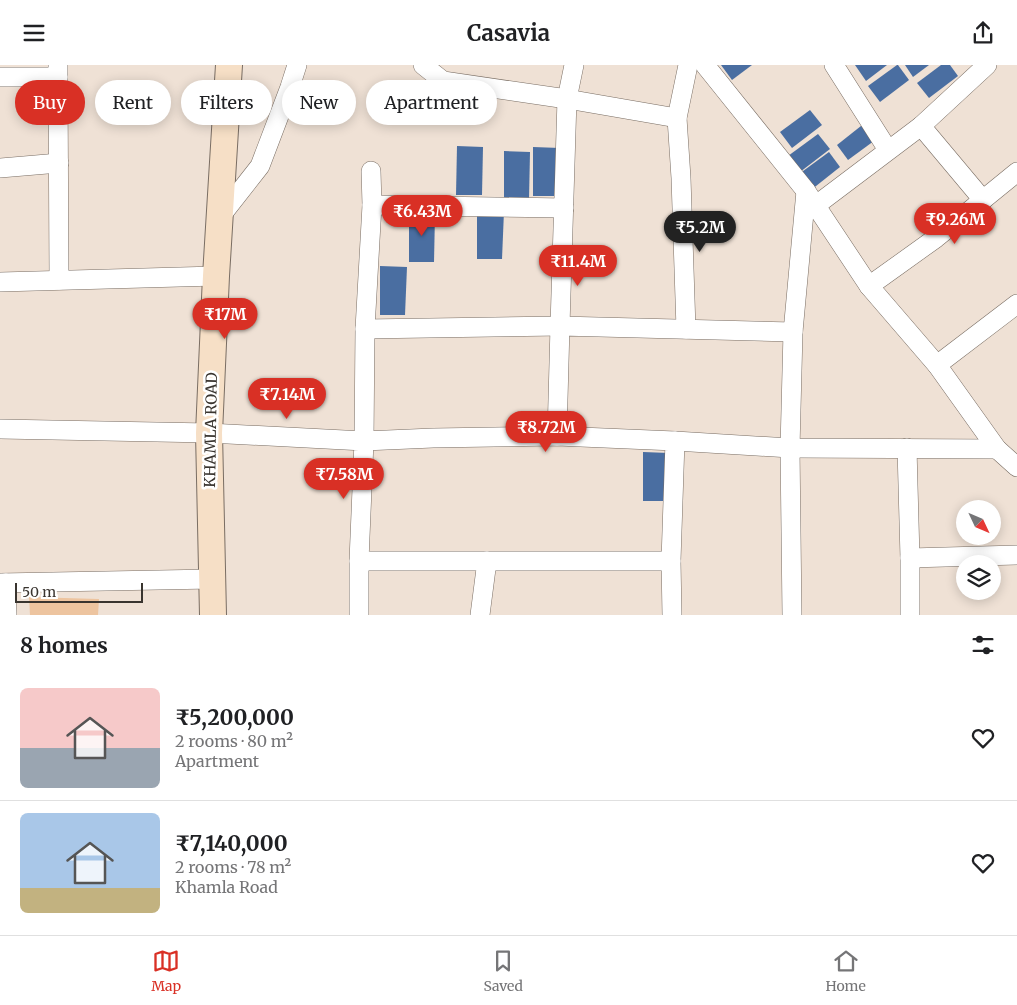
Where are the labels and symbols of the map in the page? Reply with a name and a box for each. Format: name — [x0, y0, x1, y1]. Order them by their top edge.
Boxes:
pin: ₹6.43M — [381, 195, 463, 237]
pin: ₹9.26M — [914, 203, 996, 245]
pin: ₹5.2M — [665, 211, 735, 253]
pin: ₹11.4M — [537, 245, 619, 287]
pin: ₹17M — [195, 297, 255, 340]
street label: KHAMLA ROAD — [200, 372, 221, 488]
pin: ₹7.14M — [246, 377, 328, 420]
pin: ₹8.72M — [505, 411, 587, 453]
pin: ₹7.58M — [303, 457, 385, 500]
north arrow — [956, 500, 1001, 545]
scale bar — [15, 580, 142, 603]

